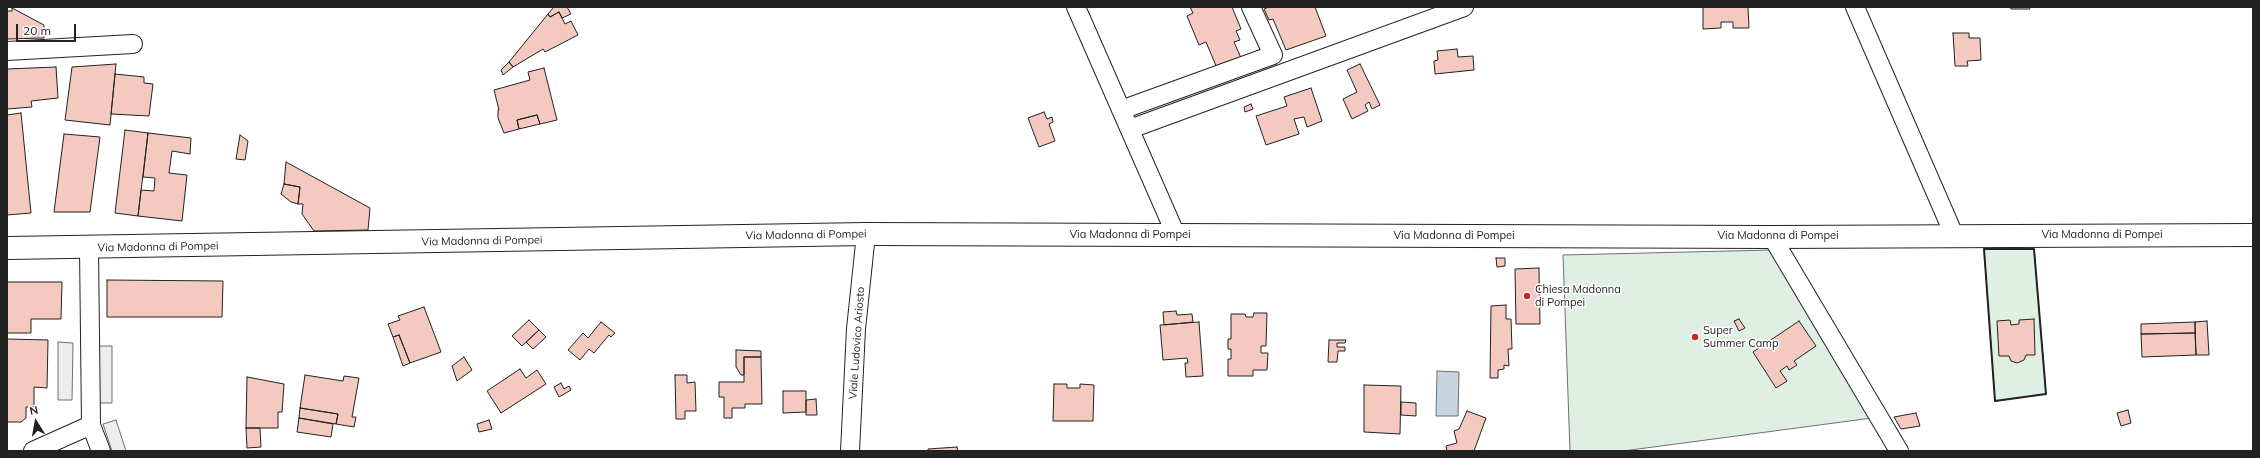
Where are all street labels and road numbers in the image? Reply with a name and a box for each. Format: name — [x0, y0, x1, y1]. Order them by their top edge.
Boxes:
street label: Via Madonna di Pompei — [745, 227, 867, 243]
street label: Via Madonna di Pompei — [1069, 228, 1191, 242]
street label: Via Madonna di Pompei — [2041, 228, 2163, 242]
street label: Via Madonna di Pompei — [1393, 229, 1515, 243]
street label: Via Madonna di Pompei — [1717, 229, 1839, 243]
street label: Via Madonna di Pompei — [421, 233, 543, 249]
street label: Via Madonna di Pompei — [97, 239, 219, 255]
street label: Viale Ludovico Ariosto — [846, 286, 868, 400]

